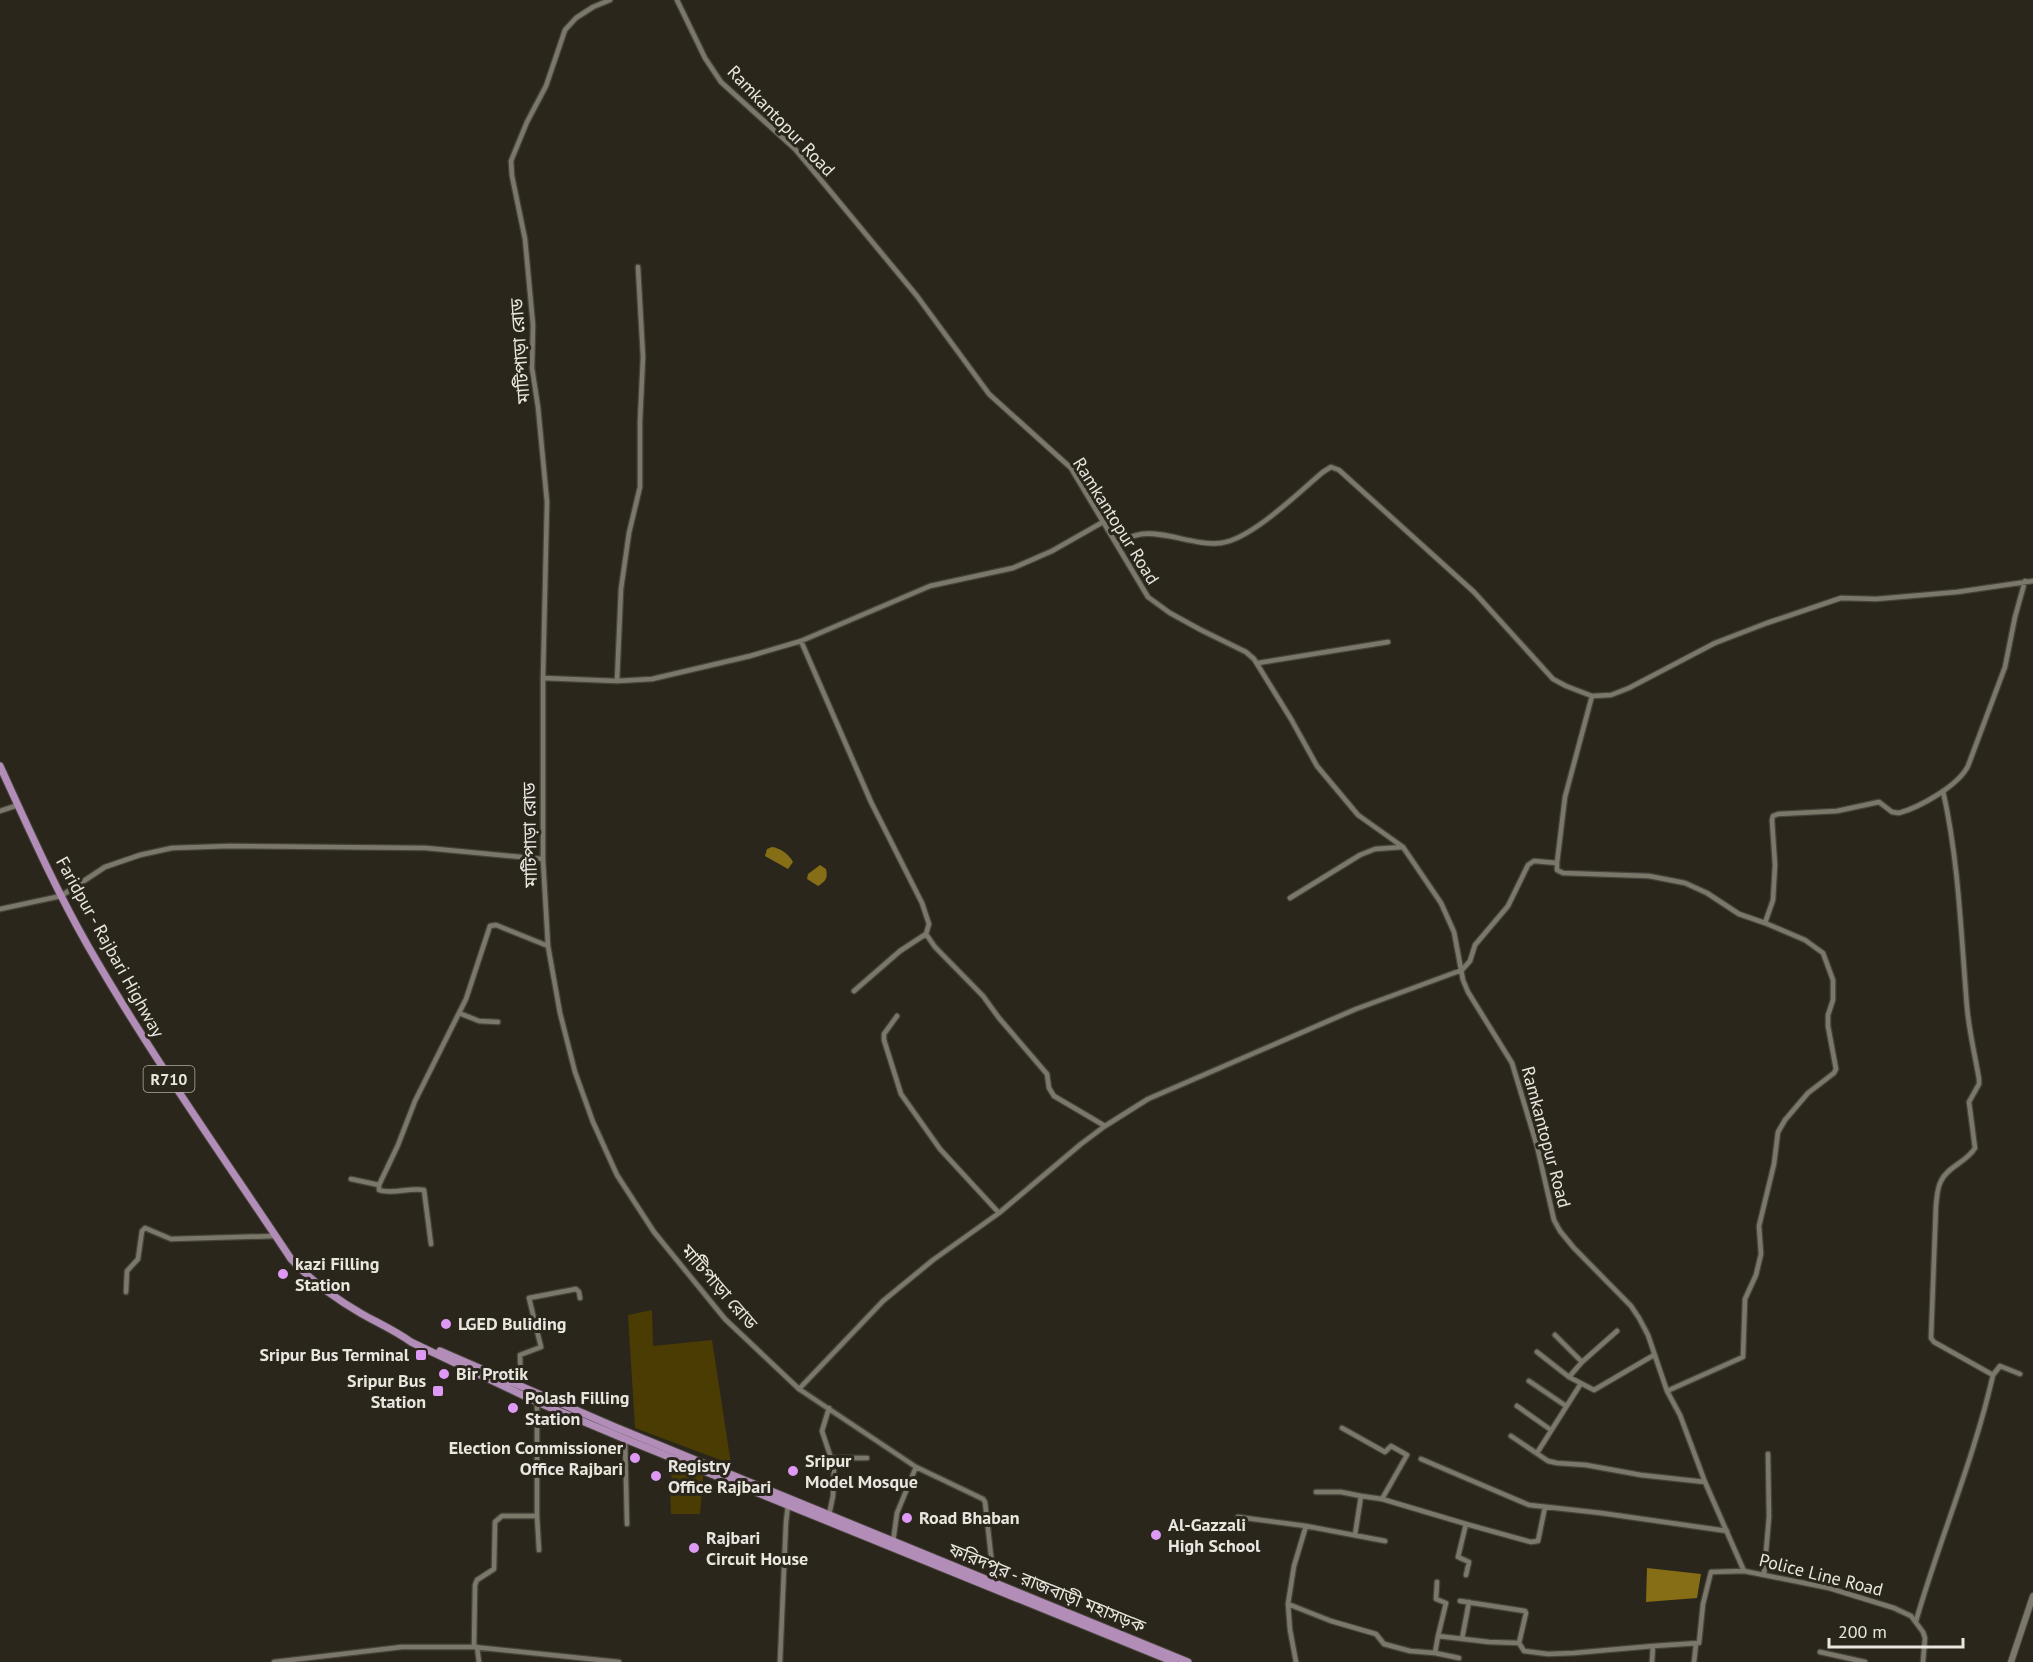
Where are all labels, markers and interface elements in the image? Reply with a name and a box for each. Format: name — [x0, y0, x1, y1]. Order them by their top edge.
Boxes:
street label: Ramkantopur Road — [723, 60, 840, 181]
street label: মাটিপাড়া রোড — [504, 298, 535, 405]
street label: Ramkantopur Road — [1068, 453, 1165, 589]
street label: মাটিপাড়া রোড — [517, 782, 542, 889]
street label: Faridpur - Rajbari Highway — [51, 852, 170, 1042]
street label: Ramkantopur Road — [1517, 1064, 1576, 1210]
road number: R710 — [144, 1066, 195, 1092]
street label: মাটিপাড়া রোড — [675, 1239, 763, 1334]
place label: kazi Filling Station — [295, 1252, 379, 1296]
marker: kazi Filling Station — [276, 1267, 290, 1281]
place label: LGED Buliding — [458, 1312, 566, 1335]
marker: LGED Buliding — [439, 1317, 453, 1331]
place label: Sripur Bus Terminal — [259, 1343, 410, 1366]
marker: Sripur Bus Terminal — [414, 1348, 428, 1362]
place label: Bir Protik — [456, 1362, 528, 1385]
marker: Bir Protik — [437, 1367, 451, 1381]
place label: Sripur Bus Station — [347, 1369, 426, 1413]
marker: Sripur Bus Station — [431, 1384, 445, 1398]
place label: Polash Filling Station — [525, 1386, 629, 1430]
marker: Polash Filling Station — [506, 1401, 520, 1415]
place label: Election Commissioner Office Rajbari — [449, 1436, 624, 1480]
place label: Sripur Model Mosque — [805, 1449, 918, 1493]
marker: Election Commissioner Office Rajbari — [628, 1451, 642, 1465]
place label: Registry Office Rajbari — [668, 1454, 771, 1498]
marker: Sripur Model Mosque — [786, 1464, 800, 1478]
marker: Registry Office Rajbari — [649, 1469, 663, 1483]
place label: Road Bhaban — [919, 1506, 1020, 1529]
marker: Road Bhaban — [900, 1511, 914, 1525]
place label: Al-Gazzali High School — [1168, 1513, 1261, 1557]
place label: Rajbari Circuit House — [706, 1526, 808, 1570]
marker: Al-Gazzali High School — [1149, 1528, 1163, 1542]
street label: ফরিদপুর - রাজবাড়ী মহাসড়ক — [944, 1537, 1149, 1638]
marker: Rajbari Circuit House — [687, 1541, 701, 1555]
street label: Police Line Road — [1757, 1548, 1885, 1601]
scale bar — [1829, 1611, 1962, 1649]
text: 200 m — [1838, 1620, 1887, 1643]

